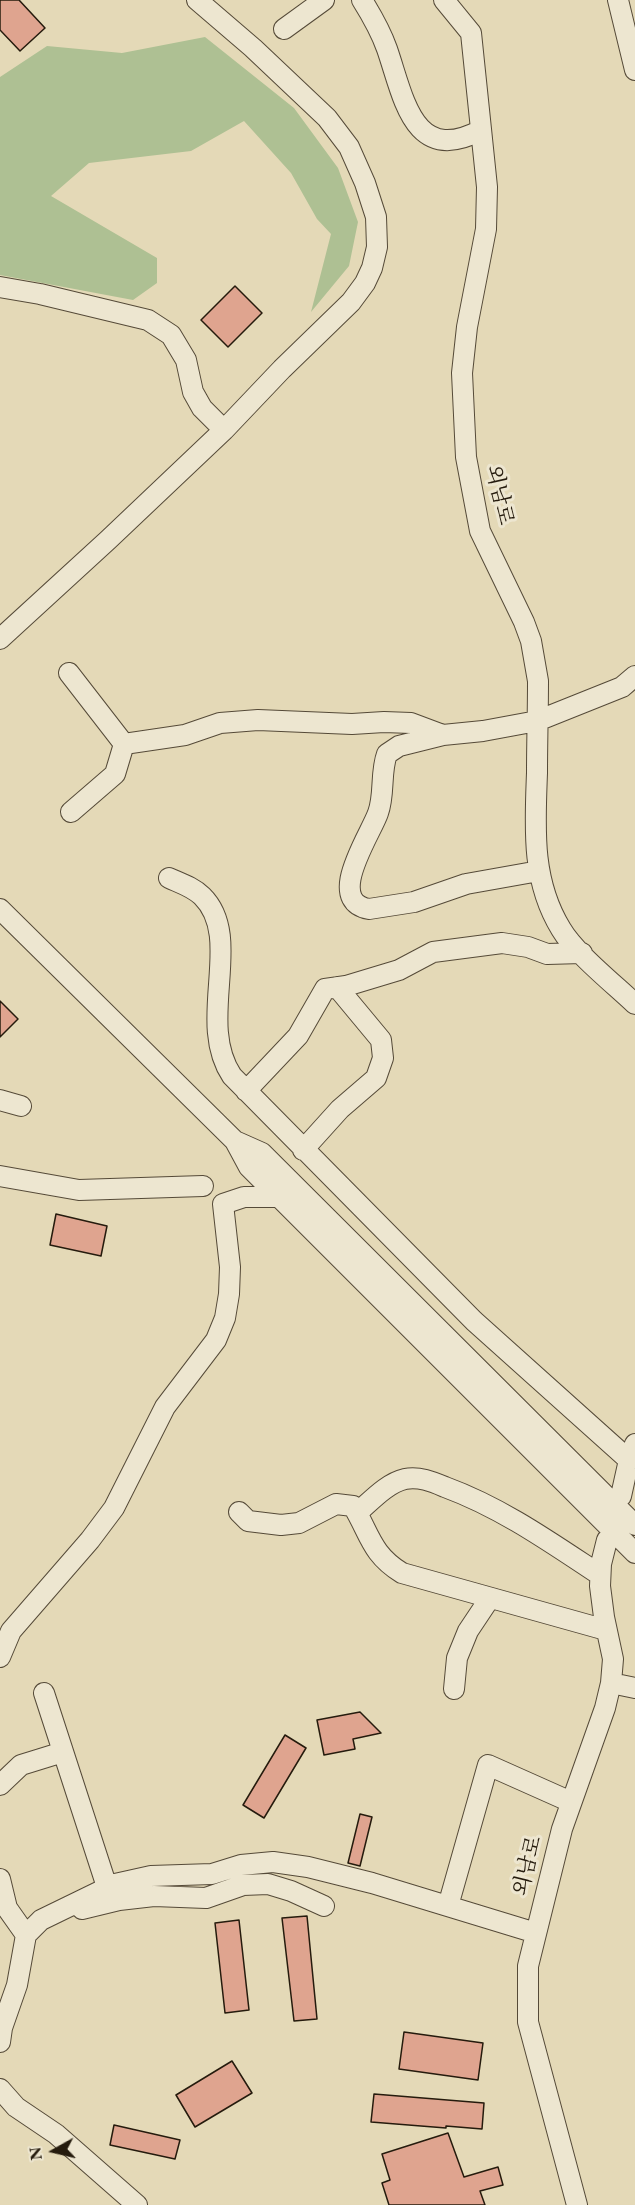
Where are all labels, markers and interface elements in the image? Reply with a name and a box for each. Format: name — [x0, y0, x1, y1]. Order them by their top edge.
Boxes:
street label: 외남로 — [480, 463, 518, 527]
street label: 외남로 — [508, 1833, 548, 1899]
north arrow — [24, 2121, 84, 2181]
text: N — [24, 2146, 47, 2161]

